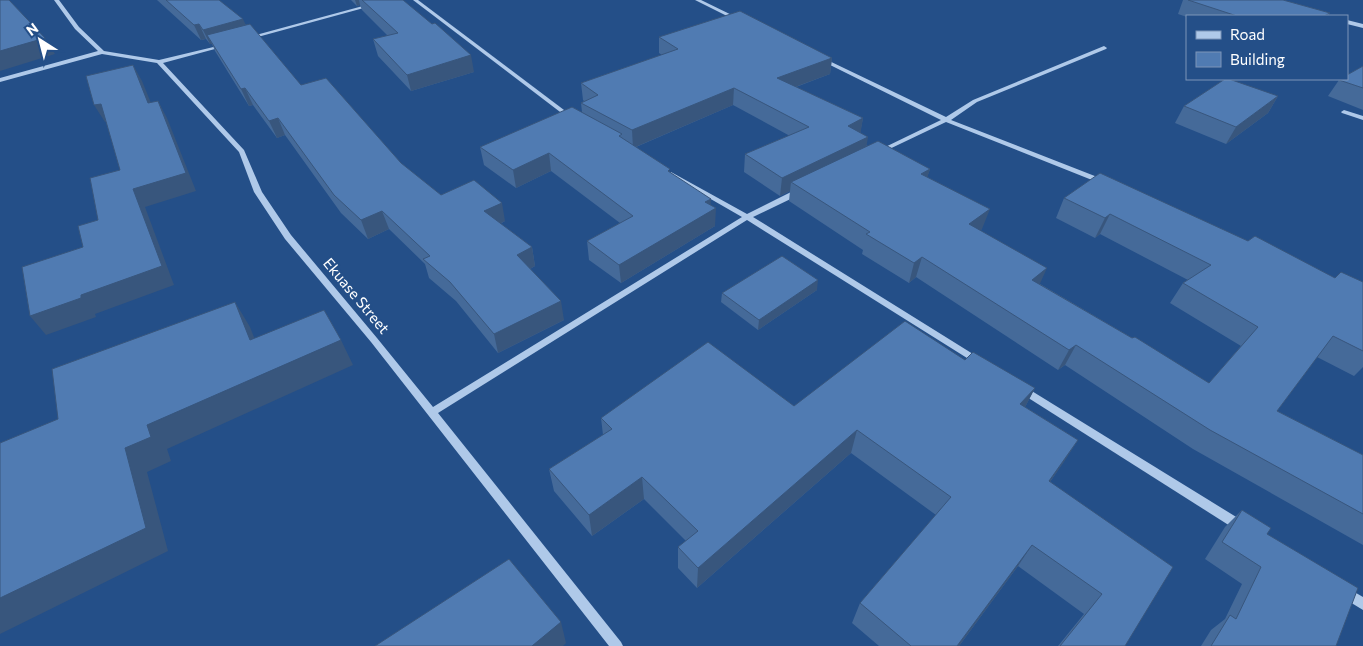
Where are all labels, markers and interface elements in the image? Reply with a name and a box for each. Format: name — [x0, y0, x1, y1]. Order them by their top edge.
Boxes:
north arrow — [15, 15, 65, 65]
legend — [1186, 15, 1348, 80]
text: N — [23, 19, 41, 39]
text: Road — [1230, 25, 1265, 43]
text: Building — [1230, 50, 1285, 68]
street label: Ekuase Street — [320, 254, 394, 337]

